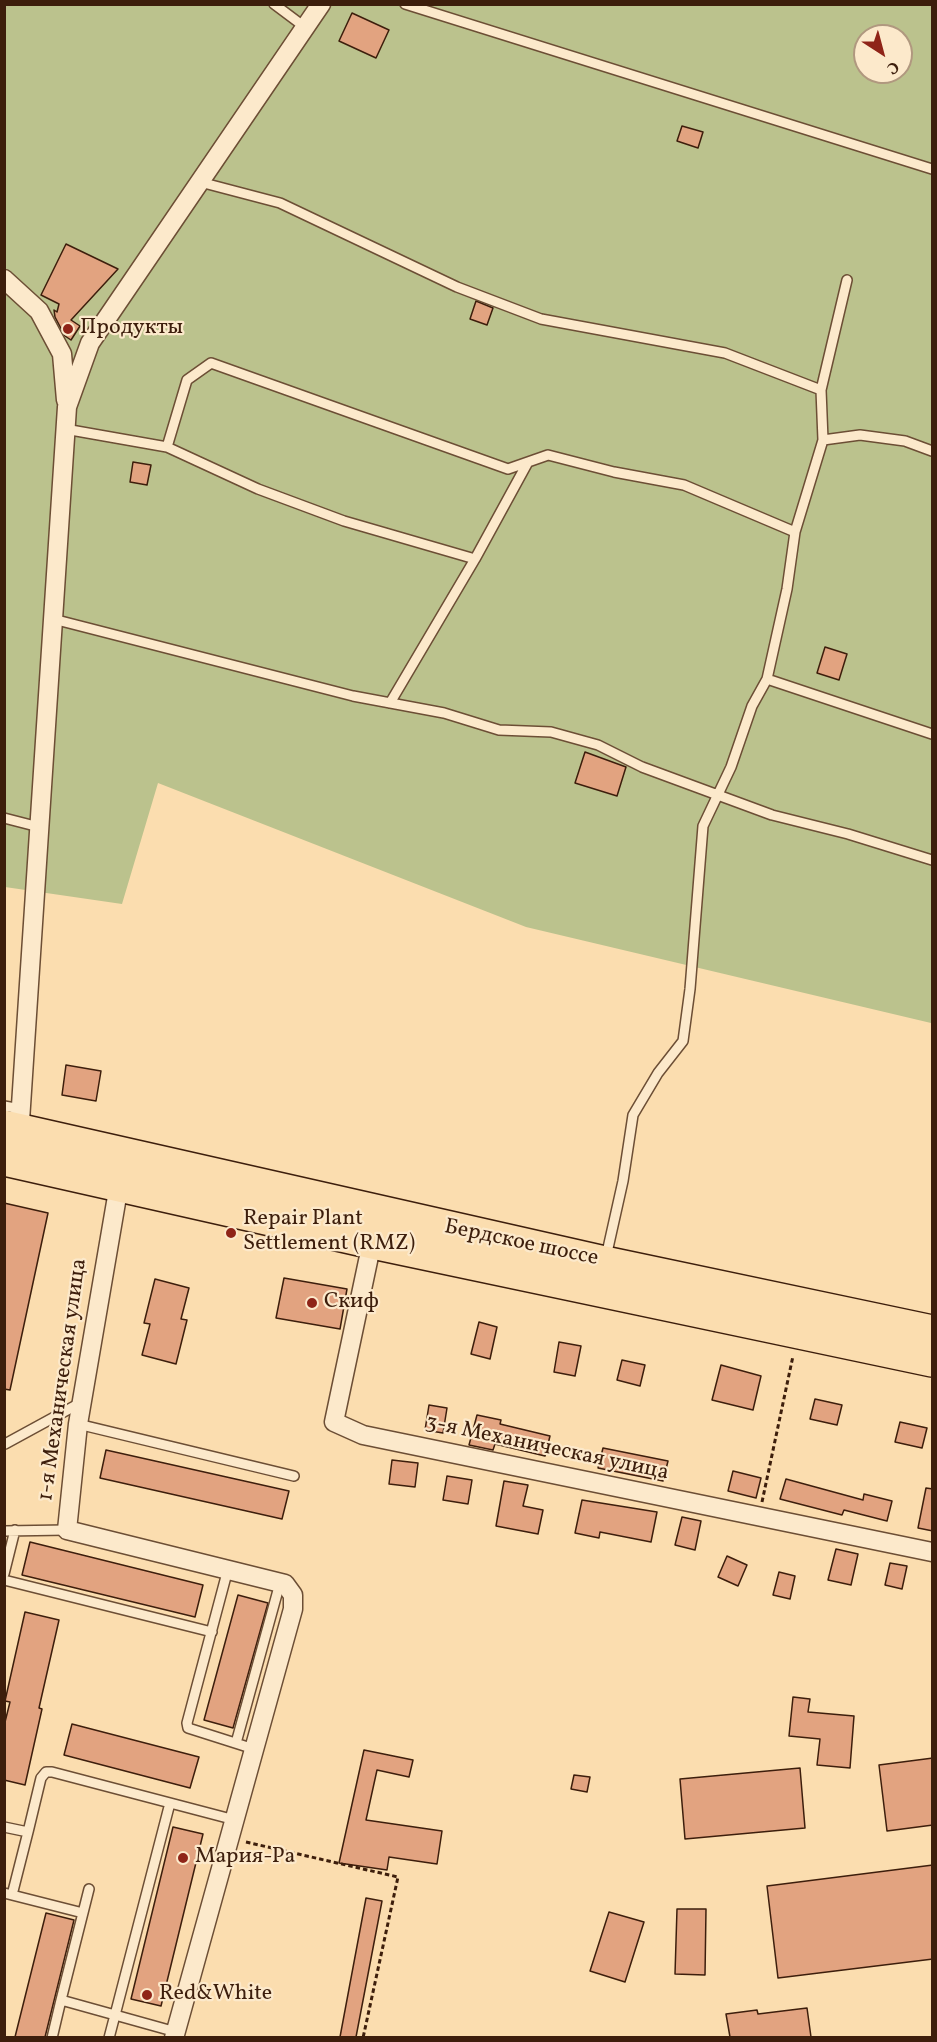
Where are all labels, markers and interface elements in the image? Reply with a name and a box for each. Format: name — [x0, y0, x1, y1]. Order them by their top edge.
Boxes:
north arrow — [853, 24, 913, 84]
text: С — [882, 55, 903, 79]
place label: Продукты — [80, 316, 183, 342]
marker: Продукты — [61, 322, 75, 336]
place label: Repair Plant Settlement (RMZ) — [243, 1207, 415, 1258]
street label: Бердское шоссе — [442, 1215, 600, 1273]
marker: Repair Plant Settlement (RMZ) — [224, 1226, 238, 1240]
street label: 1-я Механическая улица — [34, 1257, 94, 1503]
place label: Скиф — [324, 1290, 379, 1316]
marker: Скиф — [305, 1296, 319, 1310]
street label: 3-я Механическая улица — [423, 1410, 671, 1488]
place label: Мария-Ра — [195, 1845, 296, 1871]
marker: Мария-Ра — [176, 1851, 190, 1865]
place label: Red&White — [159, 1982, 272, 2008]
marker: Red&White — [140, 1988, 154, 2002]

